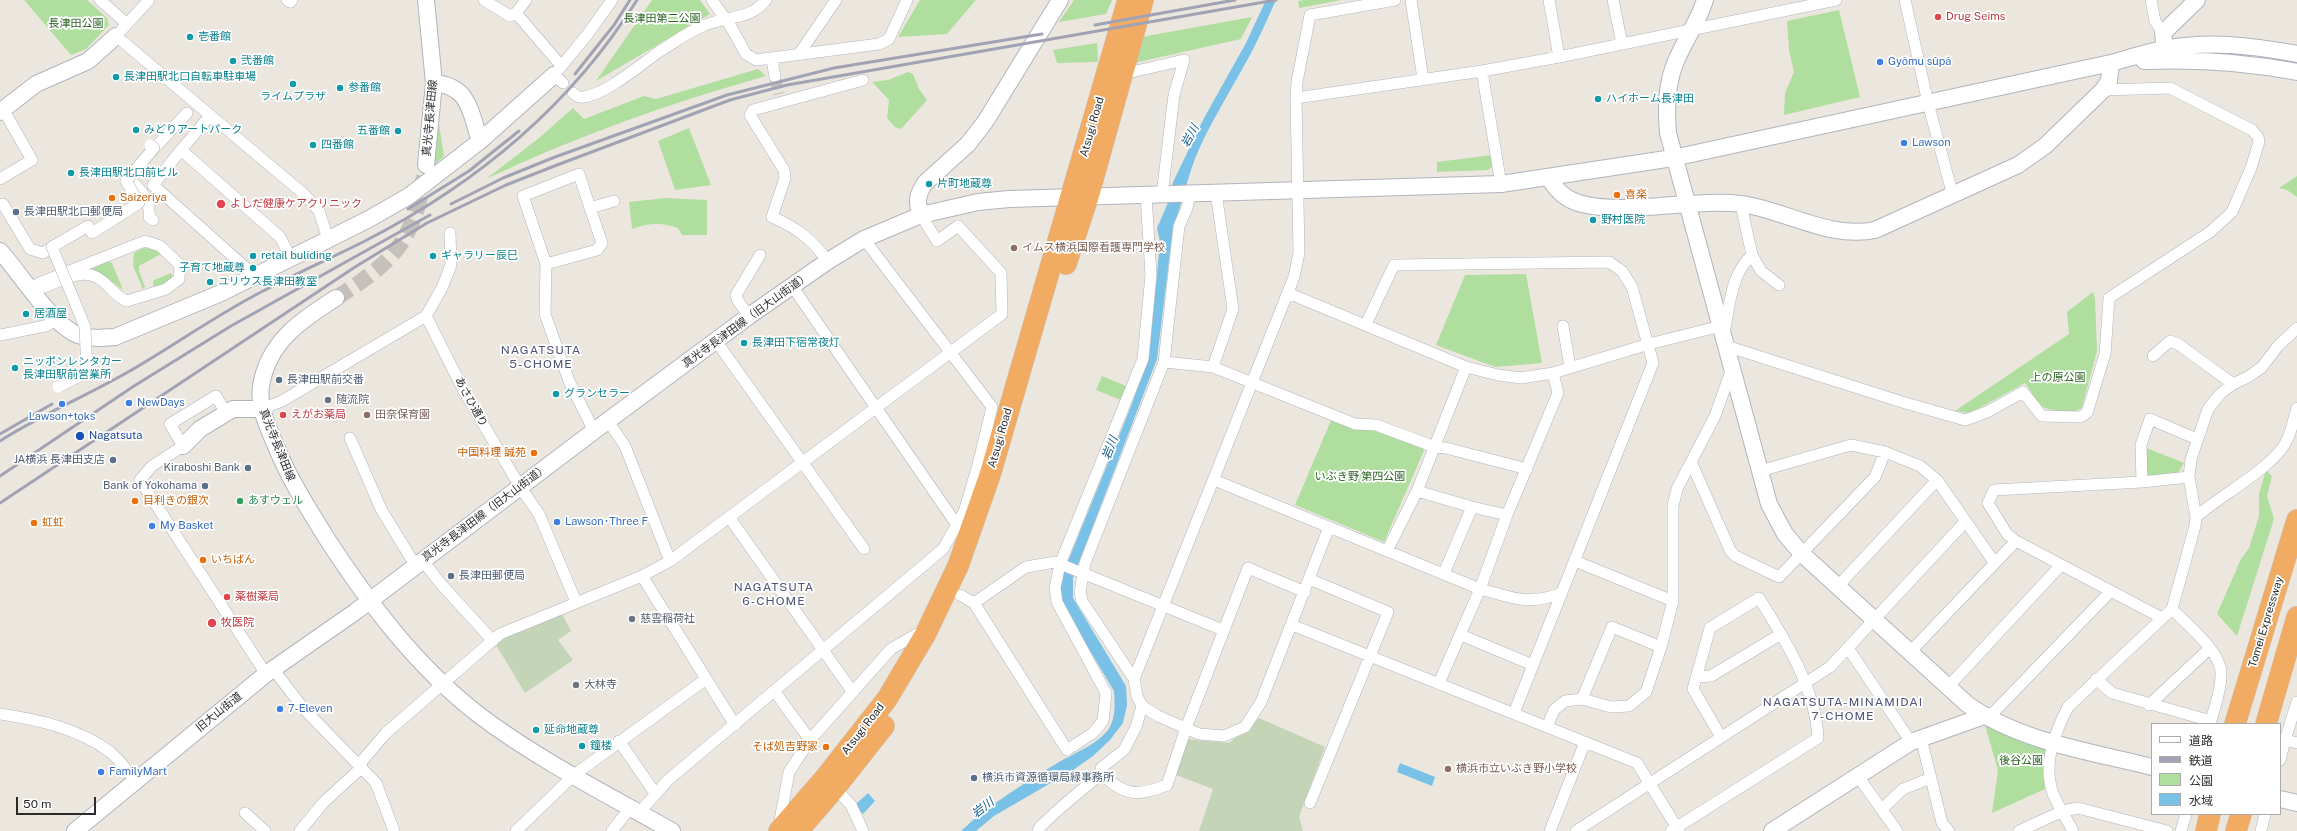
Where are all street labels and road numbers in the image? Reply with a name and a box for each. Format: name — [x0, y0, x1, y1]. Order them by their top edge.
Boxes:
street label: 真光寺長津田線 — [420, 79, 440, 157]
street label: Atsugi Road — [1077, 96, 1107, 158]
street label: 真光寺長津田線（旧大山街道） — [680, 269, 812, 371]
street label: あさひ通り — [452, 375, 490, 429]
street label: 真光寺長津田線 — [256, 407, 298, 483]
street label: Atsugi Road — [985, 407, 1015, 469]
street label: 真光寺長津田線（旧大山街道） — [420, 461, 550, 565]
street label: Tomei Expressway — [2246, 575, 2286, 669]
street label: 旧大山街道 — [193, 690, 245, 734]
street label: Atsugi Road — [839, 701, 887, 757]

